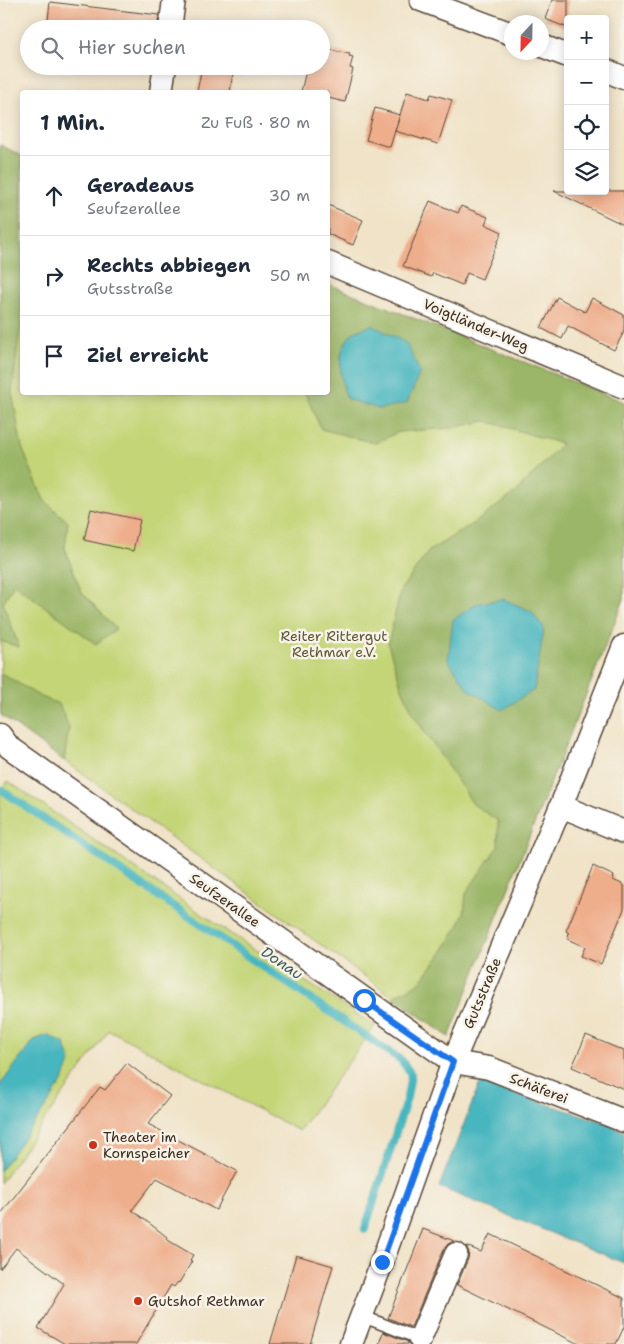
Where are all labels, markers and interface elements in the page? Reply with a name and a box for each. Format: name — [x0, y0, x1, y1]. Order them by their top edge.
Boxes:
north arrow — [504, 15, 549, 60]
map controls — [564, 15, 609, 195]
button: + — [564, 15, 609, 60]
search box — [20, 20, 330, 75]
icon: search — [38, 34, 66, 62]
text: Hier suchen — [78, 35, 186, 60]
button: − — [564, 60, 609, 105]
button: locate — [564, 105, 609, 150]
text: 1 Min. — [40, 109, 105, 137]
text: Zu Fuß · 80 m — [201, 112, 310, 133]
button: layers — [564, 150, 609, 195]
text: Geradeaus — [87, 173, 194, 198]
icon: ahead — [40, 182, 68, 210]
text: 30 m — [269, 185, 310, 206]
text: Seufzerallee — [87, 198, 181, 219]
text: Rechts abbiegen — [87, 253, 251, 278]
icon: right — [40, 262, 68, 290]
text: 50 m — [270, 265, 310, 286]
text: Gutsstraße — [87, 278, 173, 299]
street label: Voigtländer-Weg — [420, 295, 532, 355]
icon: arrive — [40, 342, 68, 370]
text: Ziel erreicht — [87, 343, 208, 368]
park label: Reiter Rittergut Rethmar e.V. — [281, 627, 387, 661]
street label: Seufzerallee — [186, 869, 264, 931]
water label: Donau — [257, 942, 307, 984]
street label: Gutsstraße — [459, 955, 505, 1031]
route start — [353, 989, 376, 1012]
street label: Schäferei — [507, 1069, 571, 1107]
place label: Theater im Kornspeicher — [103, 1128, 190, 1162]
marker: Theater im Kornspeicher — [87, 1139, 99, 1151]
route end — [371, 1251, 394, 1274]
place label: Gutshof Rethmar — [148, 1292, 265, 1310]
marker: Gutshof Rethmar — [132, 1295, 144, 1307]

